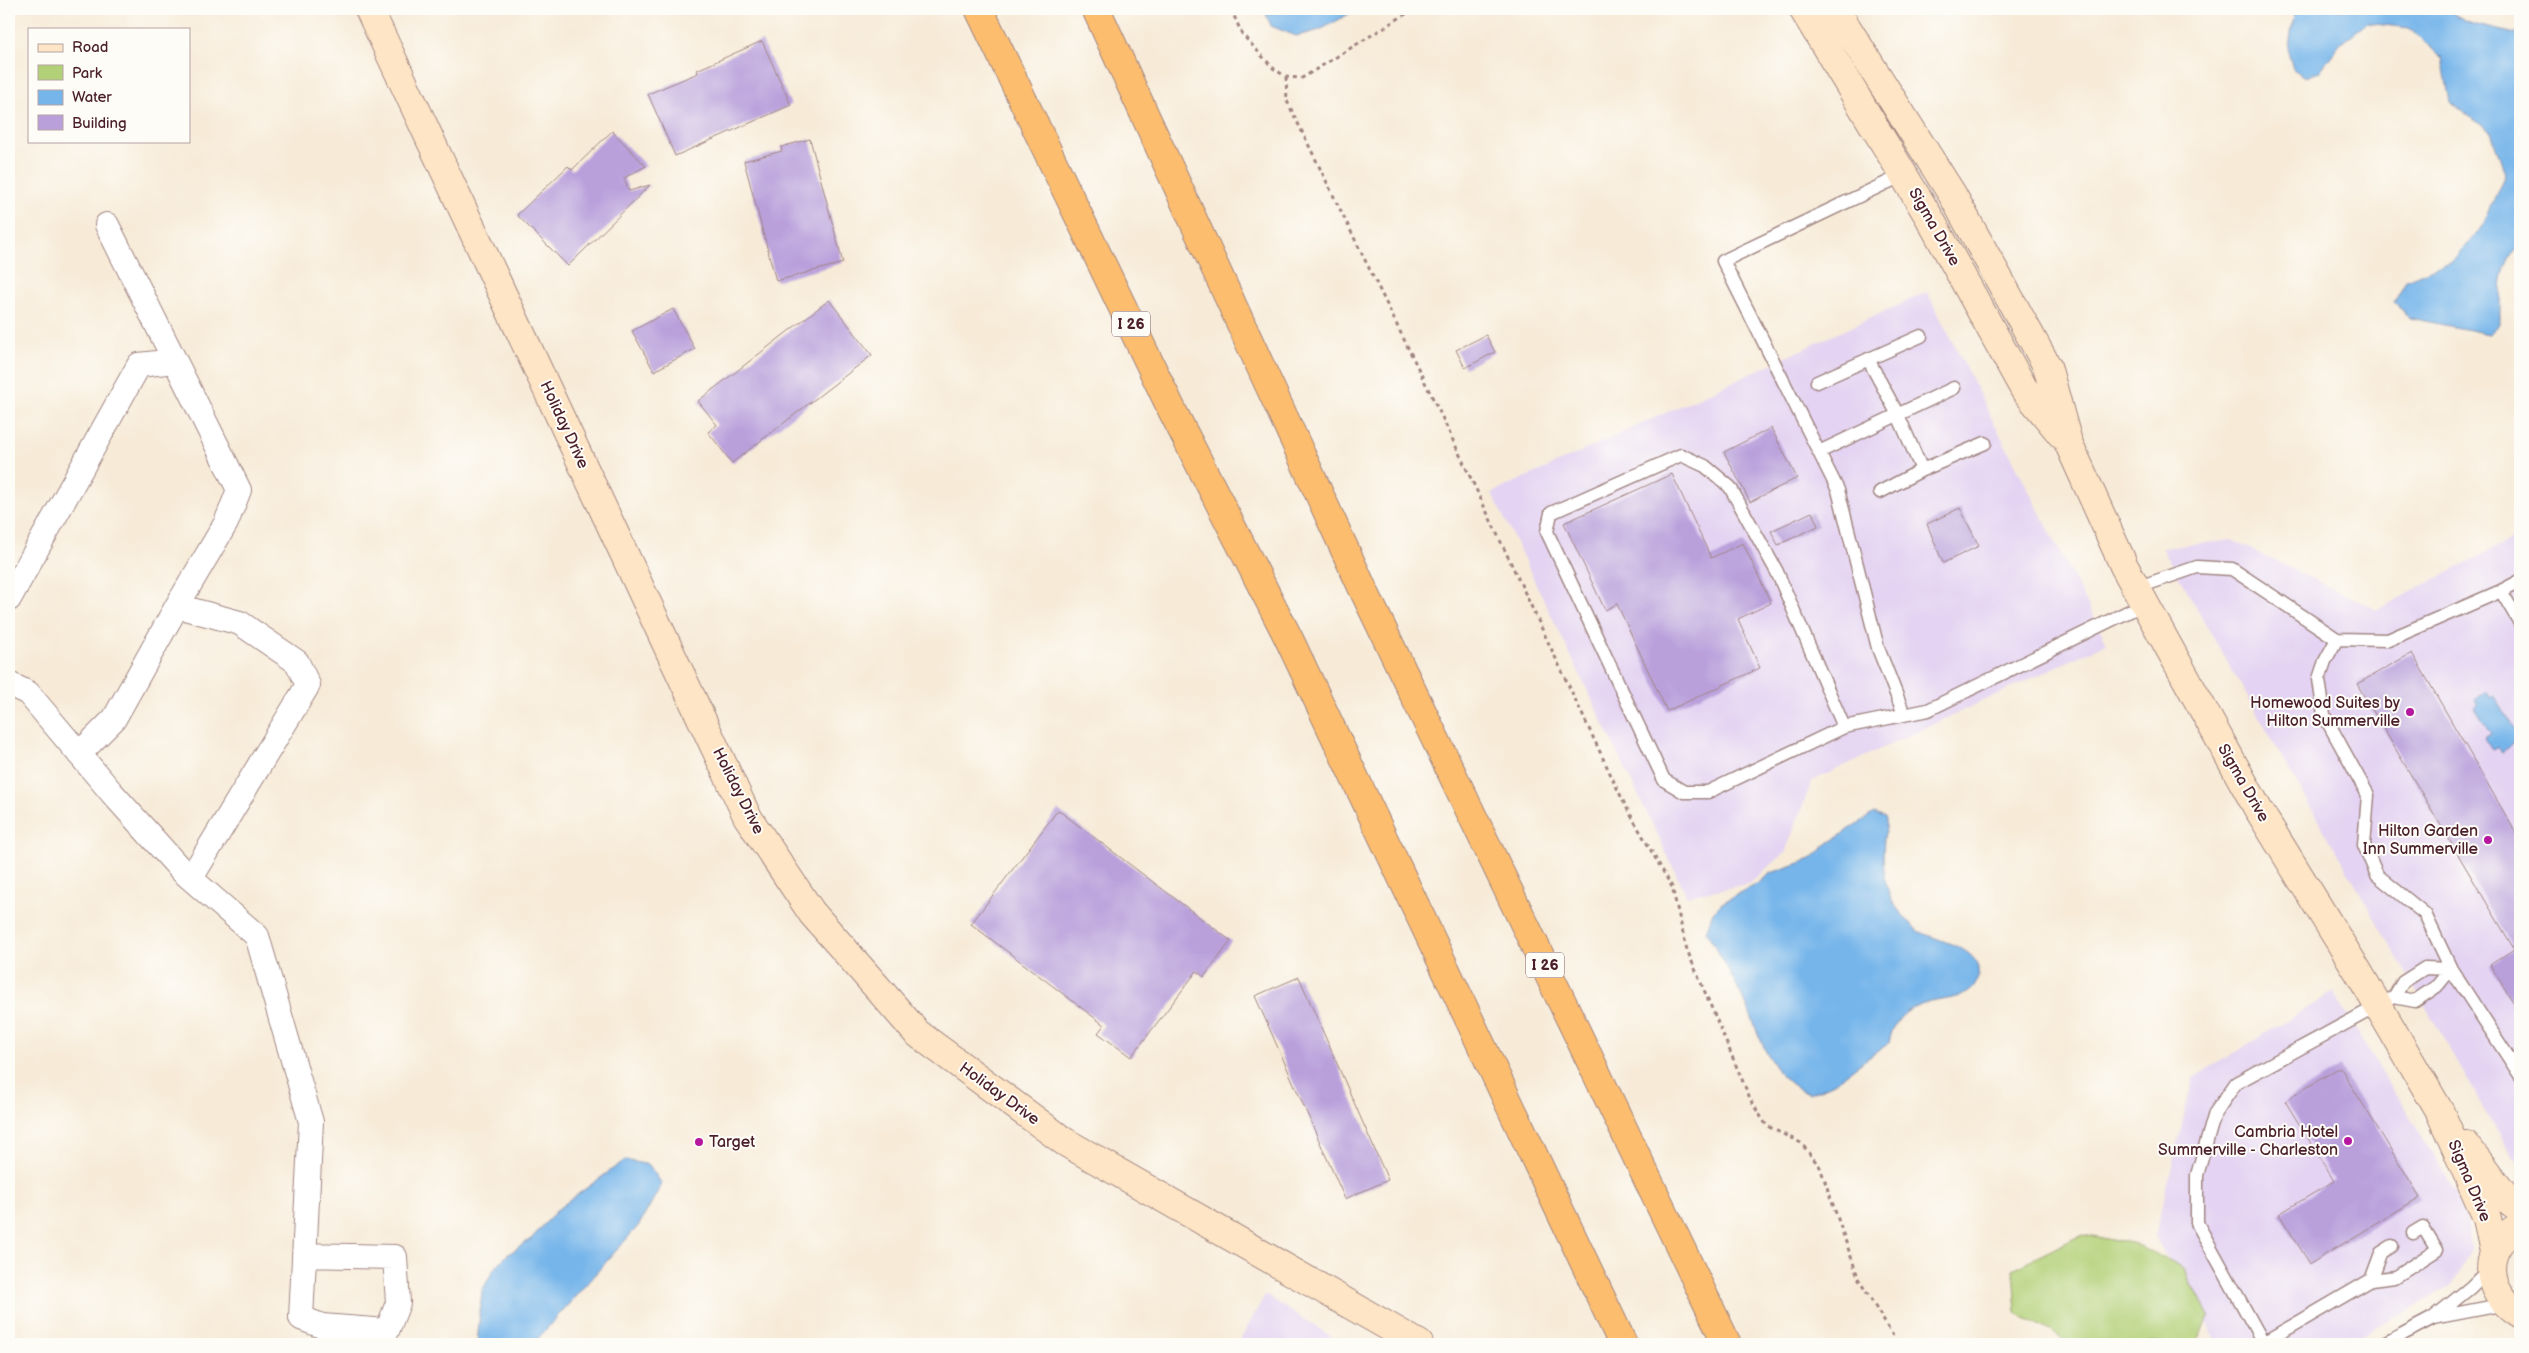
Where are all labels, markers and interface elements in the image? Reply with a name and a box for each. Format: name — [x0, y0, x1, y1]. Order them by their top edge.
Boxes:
legend — [28, 28, 190, 142]
text: Road — [72, 38, 108, 57]
text: Park — [72, 64, 103, 83]
text: Water — [72, 88, 112, 107]
text: Building — [72, 114, 127, 133]
street label: Sigma Drive — [1904, 185, 1964, 270]
road number: I 26 — [1112, 312, 1150, 336]
street label: Holiday Drive — [535, 378, 593, 472]
place label: Homewood Suites by Hilton Summerville — [2250, 694, 2401, 731]
marker: Homewood Suites by Hilton Summerville — [2404, 706, 2416, 718]
street label: Sigma Drive — [2213, 741, 2273, 826]
street label: Holiday Drive — [708, 745, 768, 838]
place label: Hilton Garden Inn Summerville — [2363, 822, 2479, 859]
marker: Hilton Garden Inn Summerville — [2482, 834, 2494, 846]
road number: I 26 — [1526, 952, 1564, 978]
street label: Holiday Drive — [955, 1059, 1043, 1130]
place label: Cambria Hotel Summerville - Charleston — [2158, 1123, 2338, 1160]
place label: Target — [709, 1133, 755, 1152]
marker: Cambria Hotel Summerville - Charleston — [2342, 1135, 2354, 1147]
marker: Target — [693, 1136, 705, 1148]
street label: Sigma Drive — [2443, 1137, 2495, 1225]

